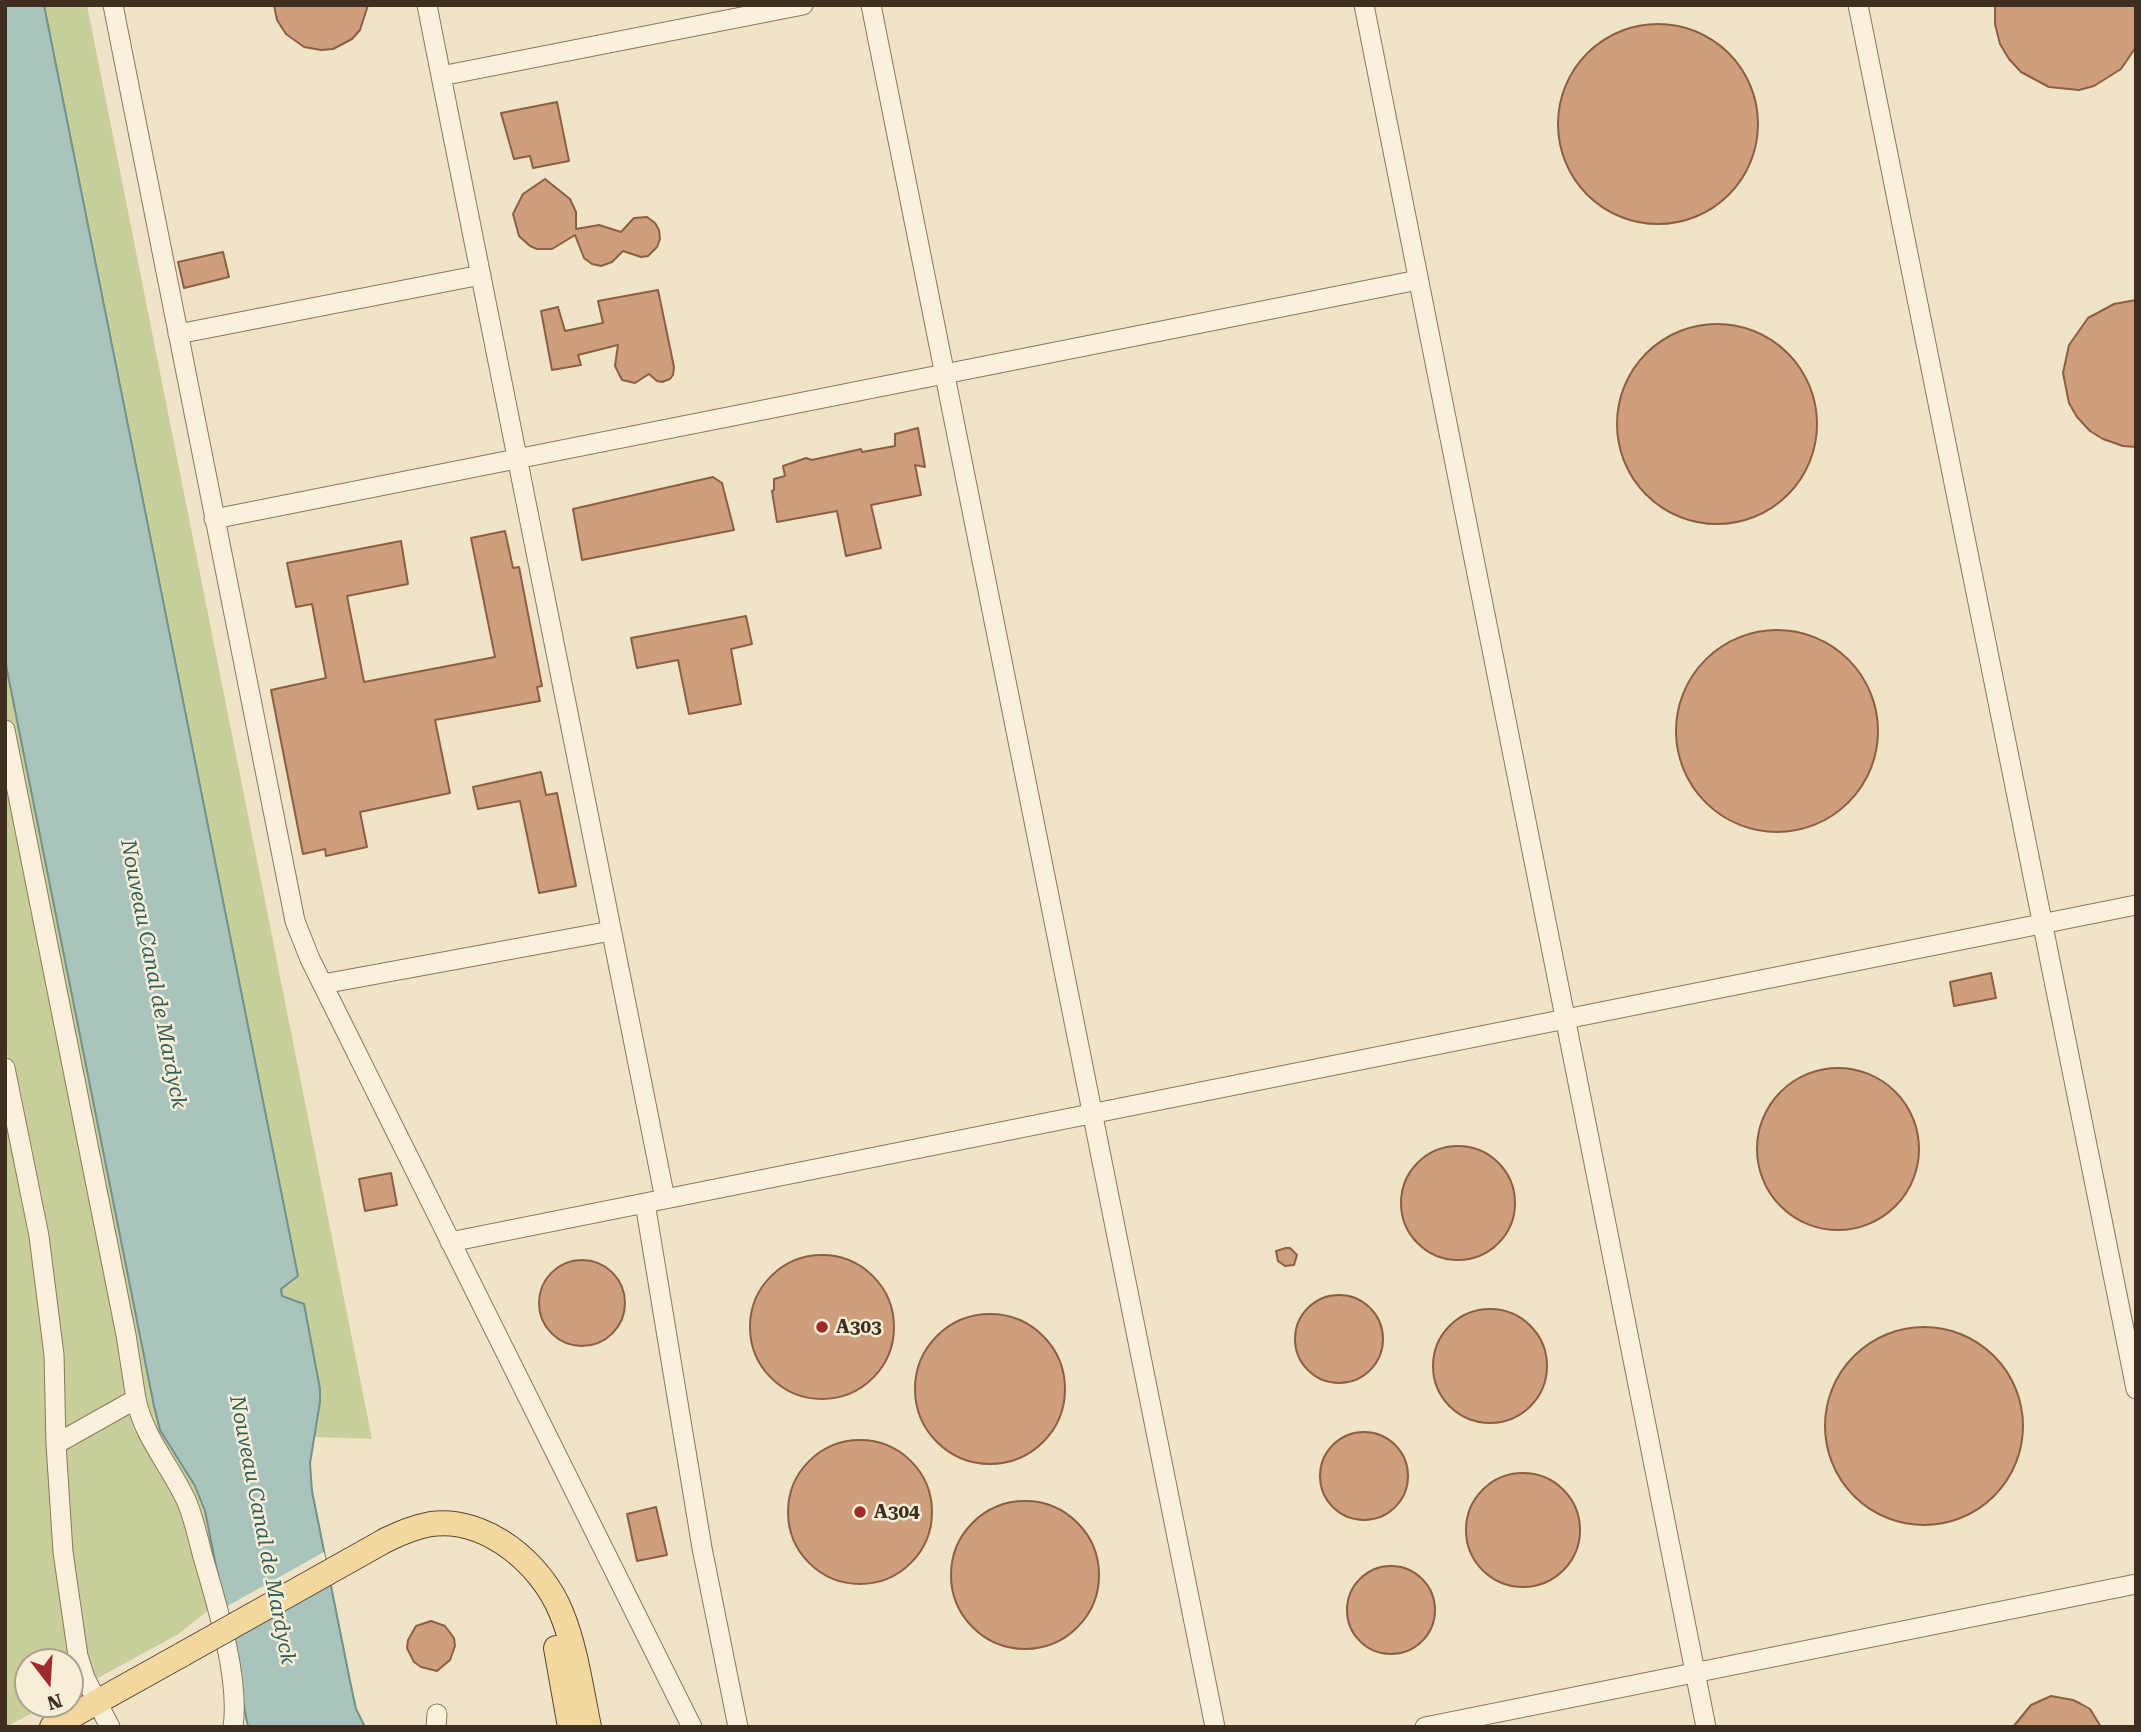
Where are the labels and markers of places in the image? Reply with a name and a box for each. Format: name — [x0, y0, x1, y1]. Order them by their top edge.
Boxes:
place label: A303 — [836, 1316, 882, 1338]
marker: A303 — [814, 1319, 830, 1335]
place label: A304 — [874, 1501, 920, 1523]
marker: A304 — [852, 1504, 868, 1520]

